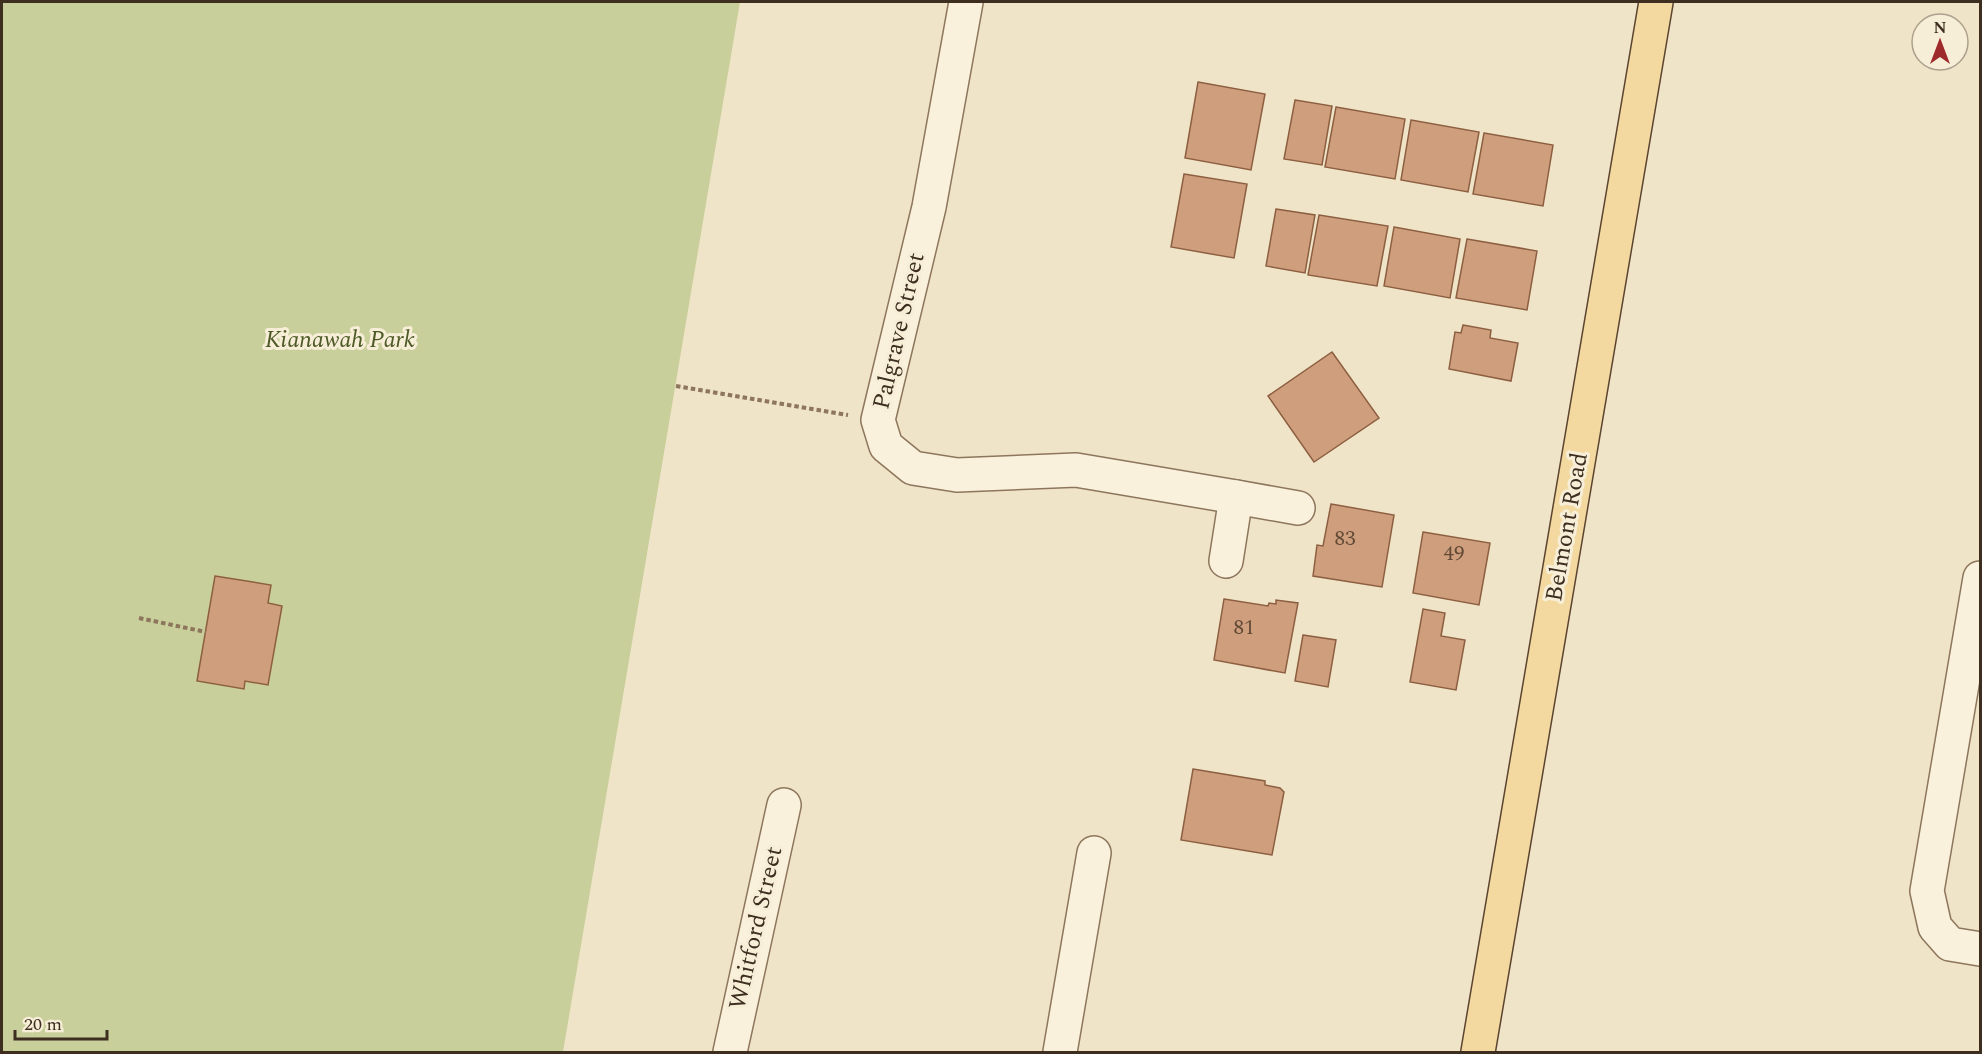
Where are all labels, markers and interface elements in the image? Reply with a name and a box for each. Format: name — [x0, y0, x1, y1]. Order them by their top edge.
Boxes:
north arrow — [1910, 12, 1970, 72]
text: N — [1933, 16, 1947, 40]
street label: Palgrave Street — [863, 249, 935, 413]
park label: Kianawah Park — [265, 322, 415, 358]
street label: Belmont Road — [1536, 450, 1598, 604]
house number: 83 — [1335, 523, 1356, 555]
house number: 49 — [1444, 538, 1465, 570]
house number: 81 — [1234, 612, 1255, 644]
street label: Whitford Street — [720, 843, 792, 1013]
scale bar — [15, 1003, 106, 1041]
text: 20 m — [24, 1011, 62, 1038]

